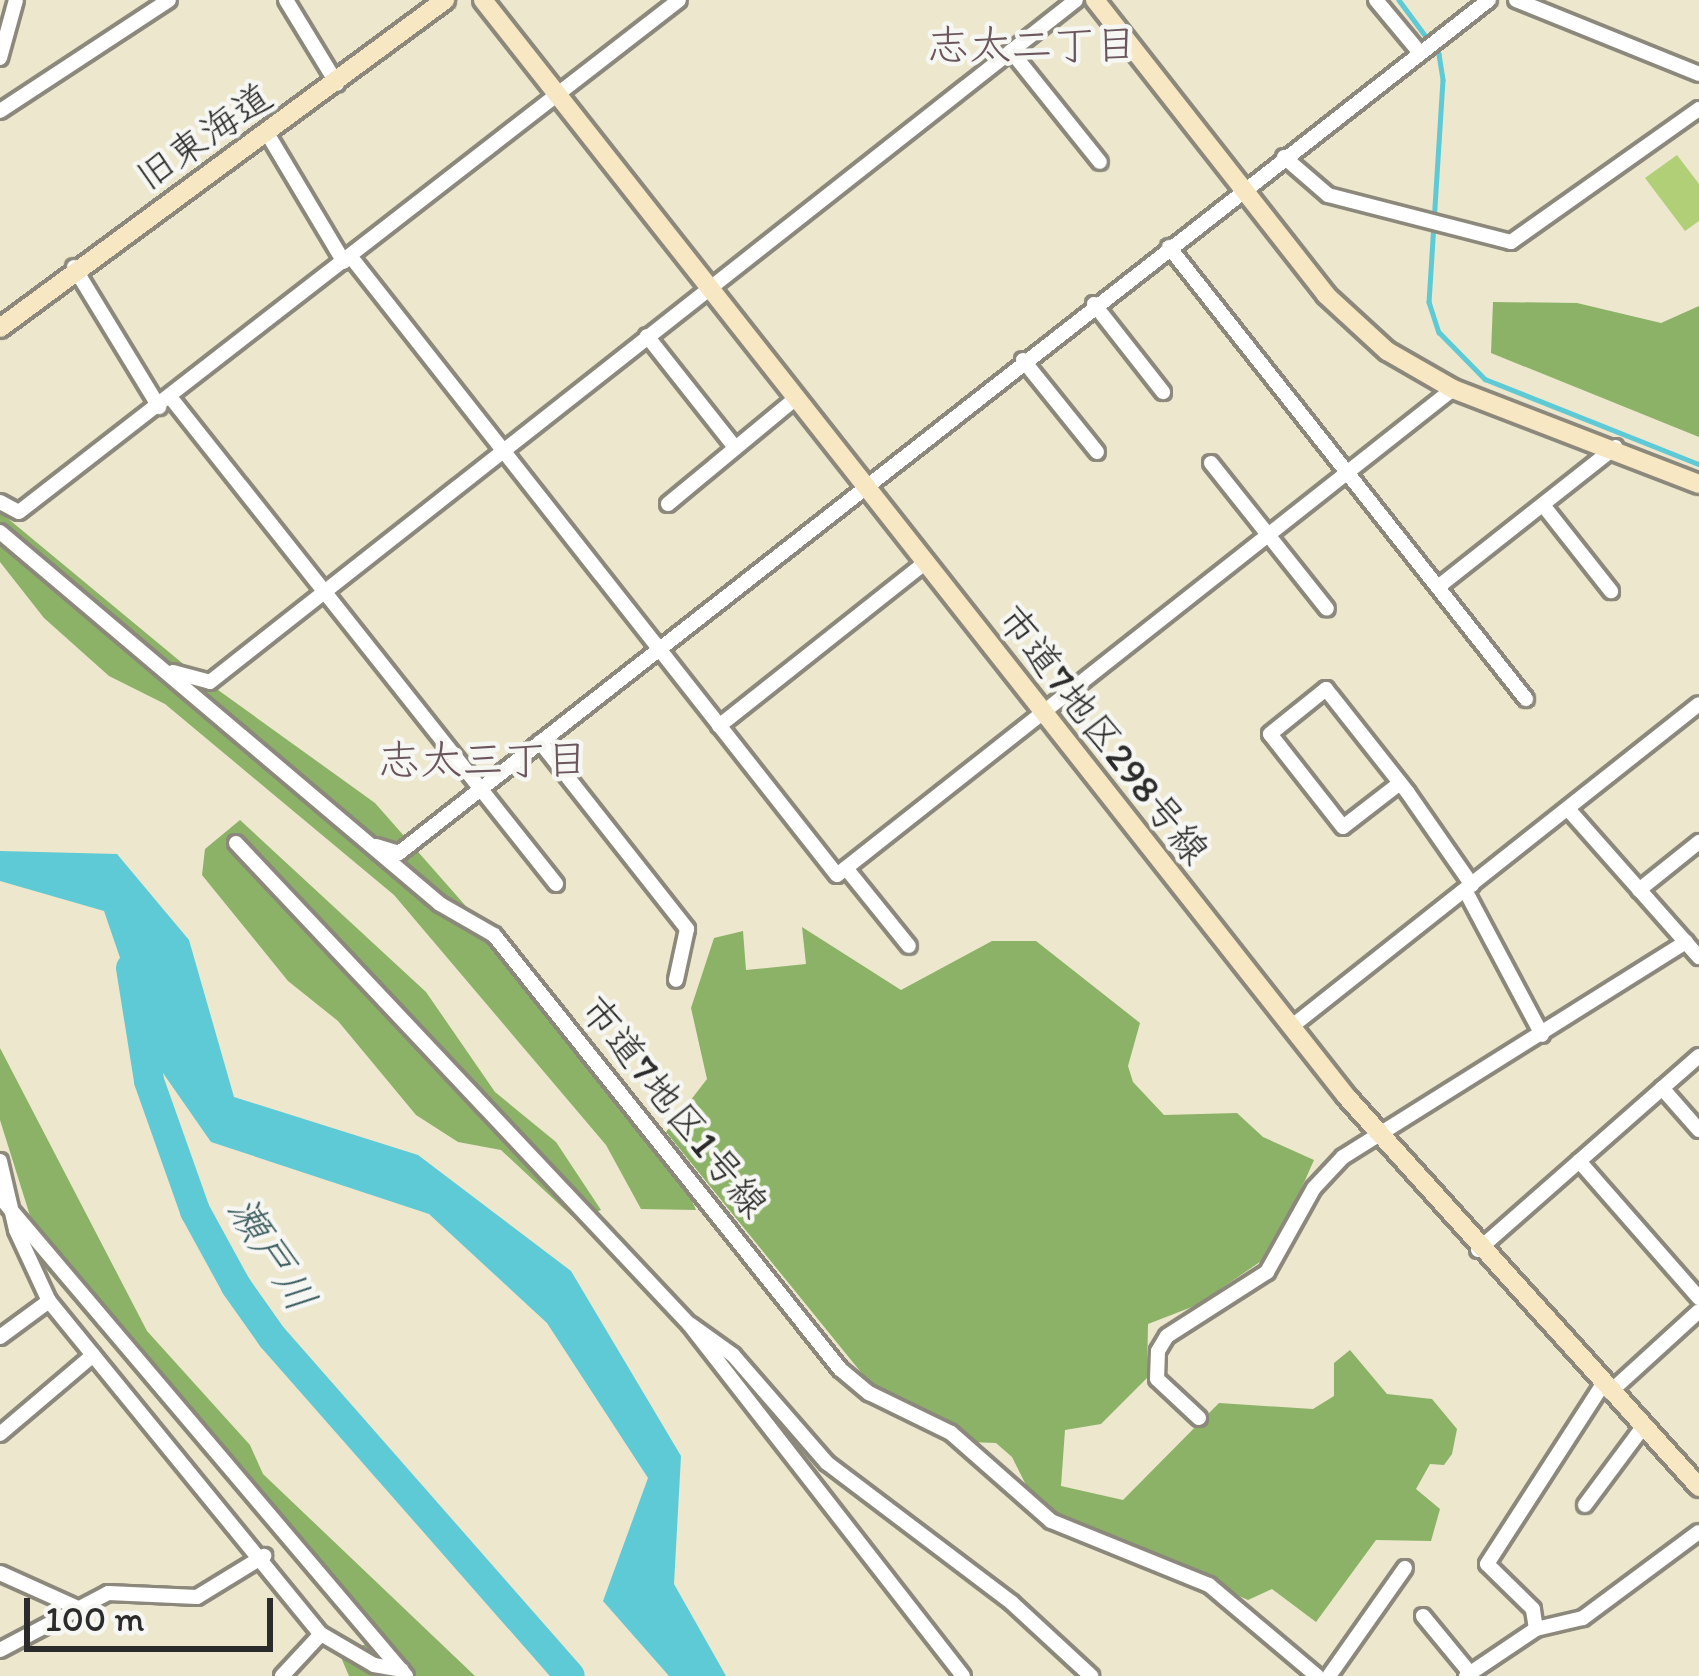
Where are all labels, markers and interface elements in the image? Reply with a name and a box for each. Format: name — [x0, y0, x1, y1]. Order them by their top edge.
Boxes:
district label: 志太二丁目 — [927, 20, 1137, 70]
street label: 旧東海道 — [127, 73, 281, 201]
street label: 市道7地区298号線 — [987, 596, 1219, 874]
district label: 志太三丁目 — [378, 735, 588, 785]
street label: 市道7地区1号線 — [570, 987, 778, 1227]
water label: 瀬戸川 — [217, 1187, 327, 1321]
scale bar — [30, 1574, 279, 1648]
text: 100 m — [45, 1597, 144, 1640]

